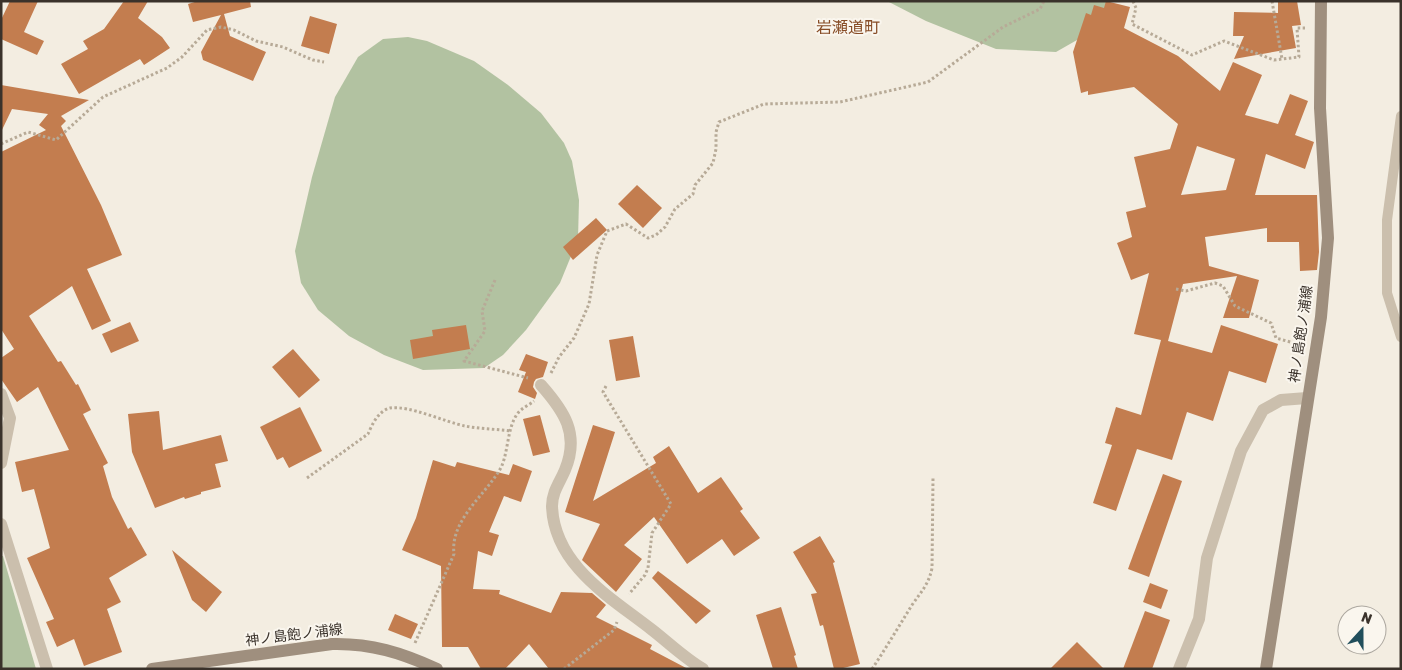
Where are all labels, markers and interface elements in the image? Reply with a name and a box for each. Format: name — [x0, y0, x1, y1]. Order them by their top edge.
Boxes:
district label: 岩瀬道町 — [816, 18, 880, 37]
street label: 神ノ島飽ノ浦線 — [1286, 284, 1316, 384]
north arrow — [1337, 605, 1387, 655]
text: N — [1359, 609, 1374, 628]
street label: 神ノ島飽ノ浦線 — [244, 621, 344, 649]

